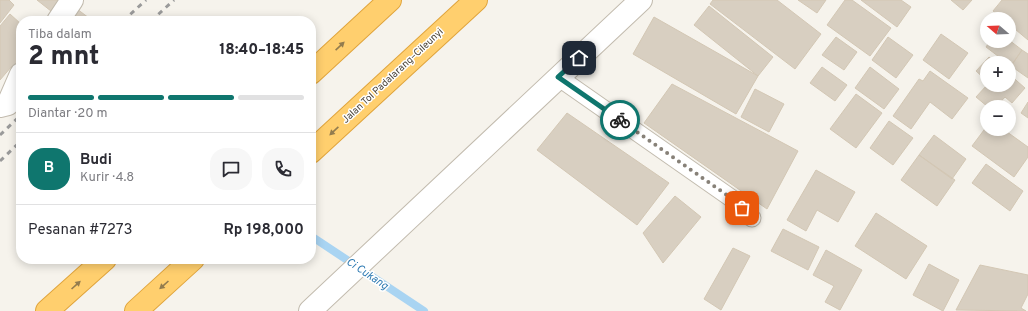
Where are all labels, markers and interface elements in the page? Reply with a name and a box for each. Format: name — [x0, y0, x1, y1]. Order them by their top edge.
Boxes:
north arrow — [980, 12, 1016, 48]
map controls — [980, 12, 1016, 136]
street label: Jalan Tol Padalarang–Cileunyi — [340, 26, 446, 126]
text: Tiba dalam — [28, 27, 92, 43]
text: 2 mnt — [28, 41, 99, 74]
text: 18:40–18:45 — [219, 41, 304, 60]
pin — [562, 41, 596, 75]
one-way arrow — [335, 42, 345, 51]
icon: home — [568, 47, 590, 69]
button: + — [980, 56, 1016, 92]
courier — [600, 100, 640, 140]
button: − — [980, 100, 1016, 136]
text: Diantar · 20 m — [28, 106, 108, 122]
icon: bike — [609, 109, 631, 131]
one-way arrow — [328, 126, 339, 135]
button: chat — [210, 148, 252, 190]
button: phone — [262, 148, 304, 190]
text: Budi — [80, 151, 112, 170]
text: B — [44, 159, 54, 178]
text: Kurir · 4.8 — [80, 170, 134, 186]
pin — [725, 191, 759, 225]
icon: bag — [731, 197, 753, 219]
text: Pesanan #7273 — [28, 221, 132, 240]
text: Rp 198,000 — [223, 221, 304, 240]
water label: Ci Cukang — [343, 255, 392, 294]
one-way arrow — [71, 280, 81, 290]
one-way arrow — [160, 280, 169, 289]

